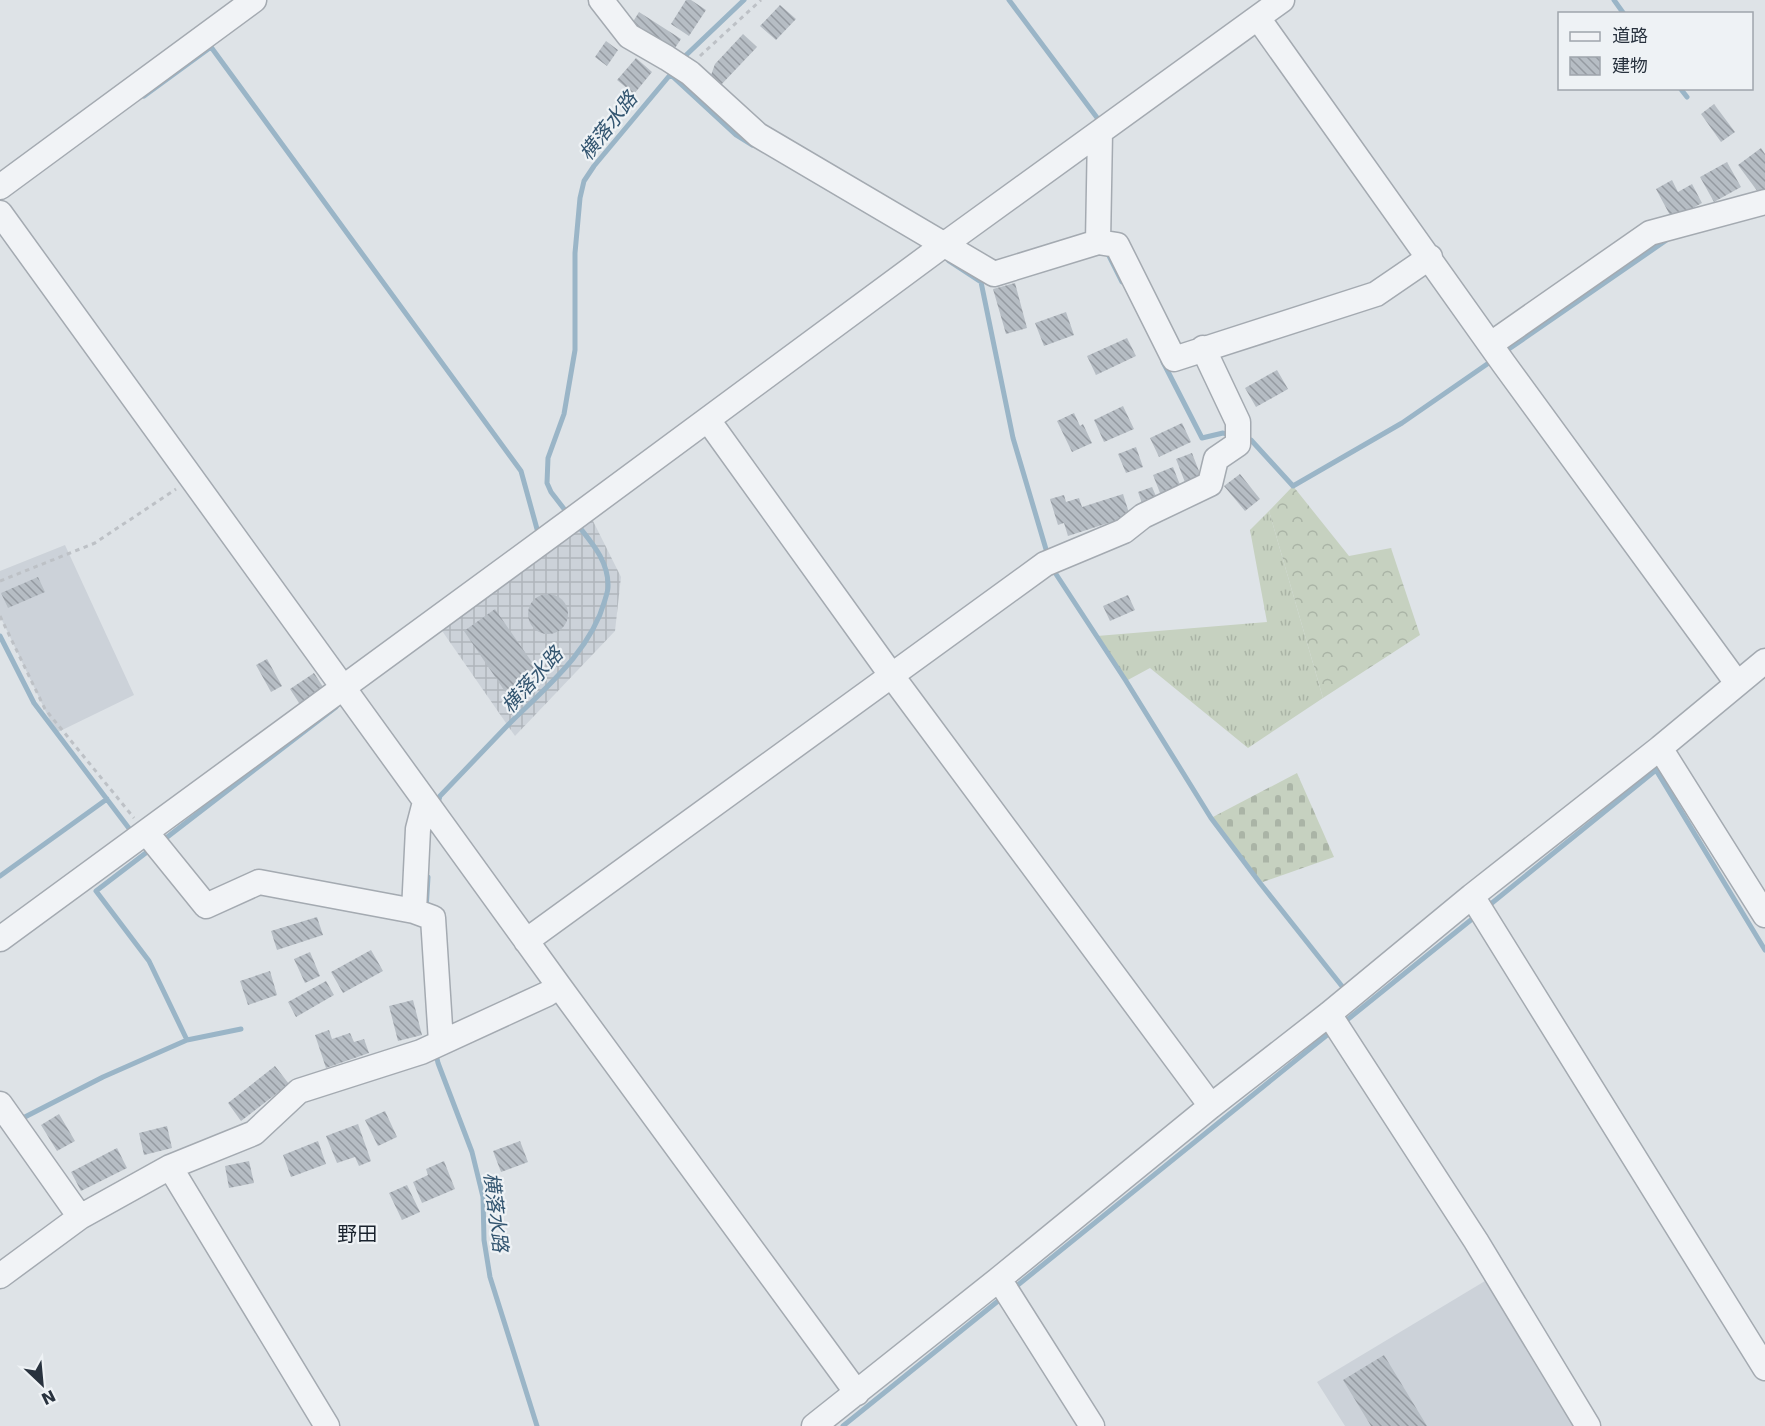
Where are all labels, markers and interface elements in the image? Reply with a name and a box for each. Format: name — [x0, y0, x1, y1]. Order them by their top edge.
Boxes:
legend — [1558, 12, 1753, 90]
text: 道路 — [1612, 25, 1648, 46]
text: 建物 — [1612, 55, 1648, 76]
water label: 横落水路 — [574, 86, 643, 165]
water label: 横落水路 — [496, 641, 569, 718]
water label: 横落水路 — [479, 1171, 513, 1255]
district label: 野田 — [337, 1222, 377, 1246]
north arrow — [12, 1354, 72, 1414]
text: N — [38, 1386, 59, 1409]

